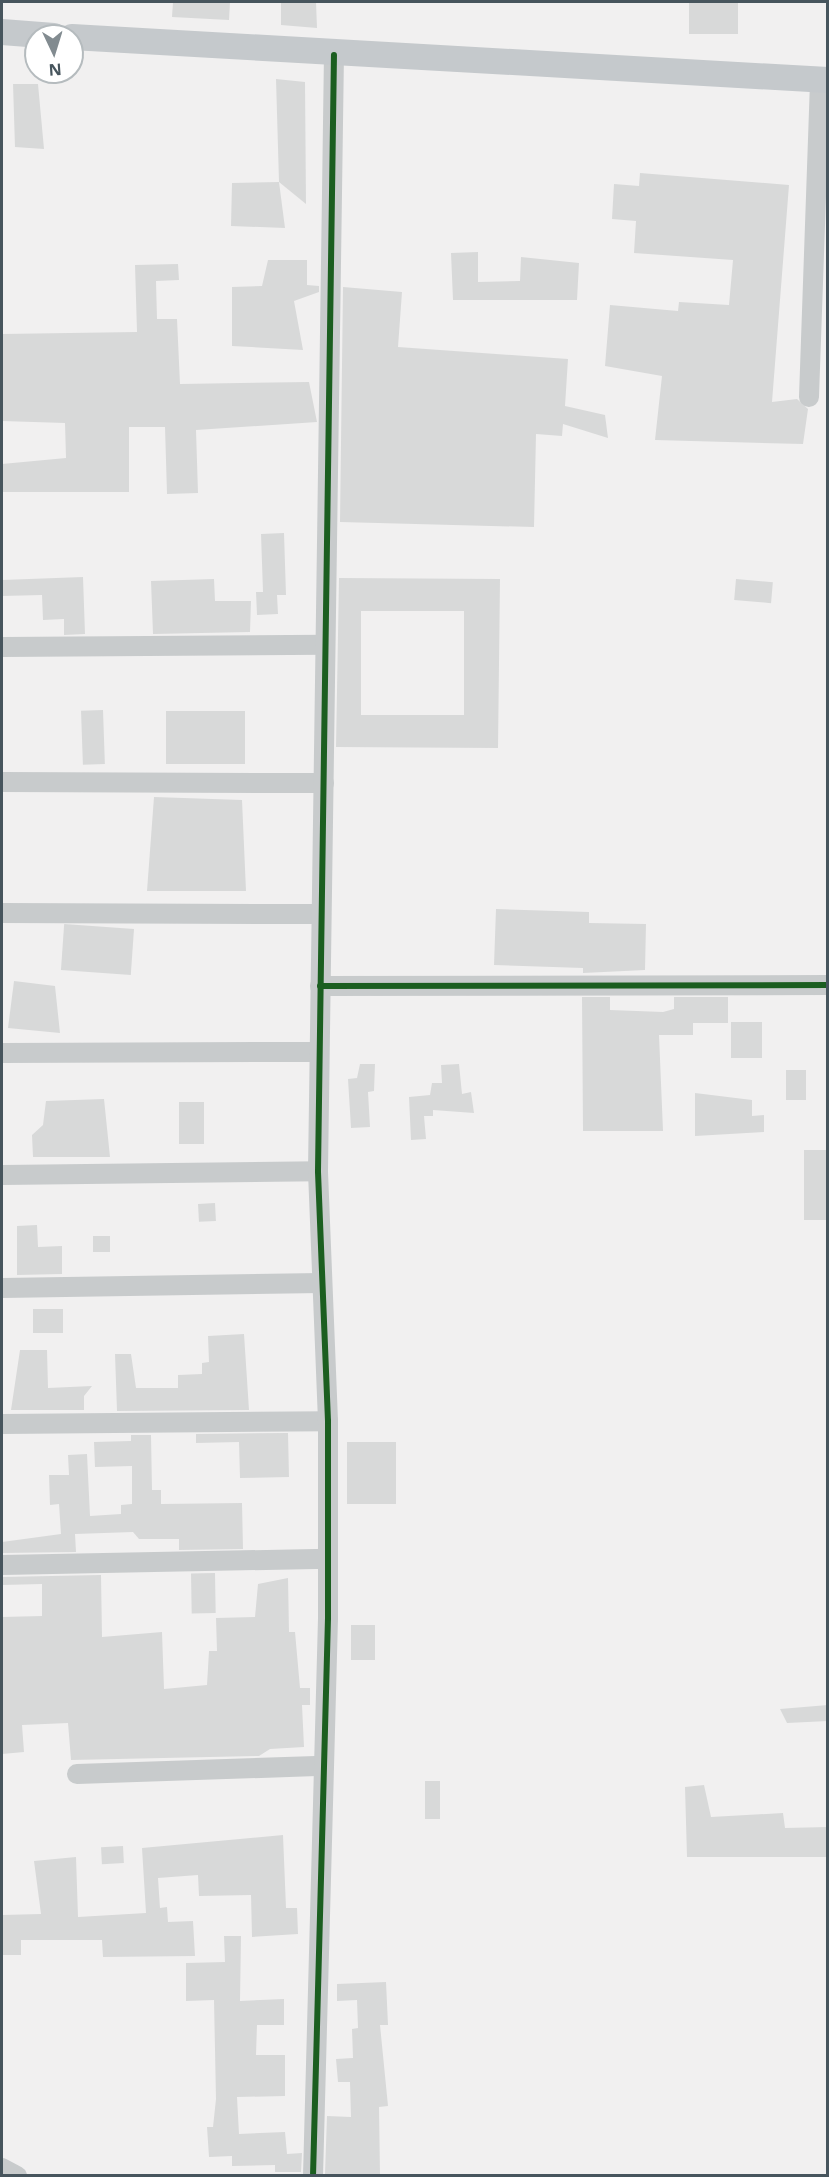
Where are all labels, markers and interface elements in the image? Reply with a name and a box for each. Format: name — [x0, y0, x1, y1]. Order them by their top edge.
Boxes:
north arrow — [24, 24, 84, 84]
text: N — [48, 59, 62, 81]

